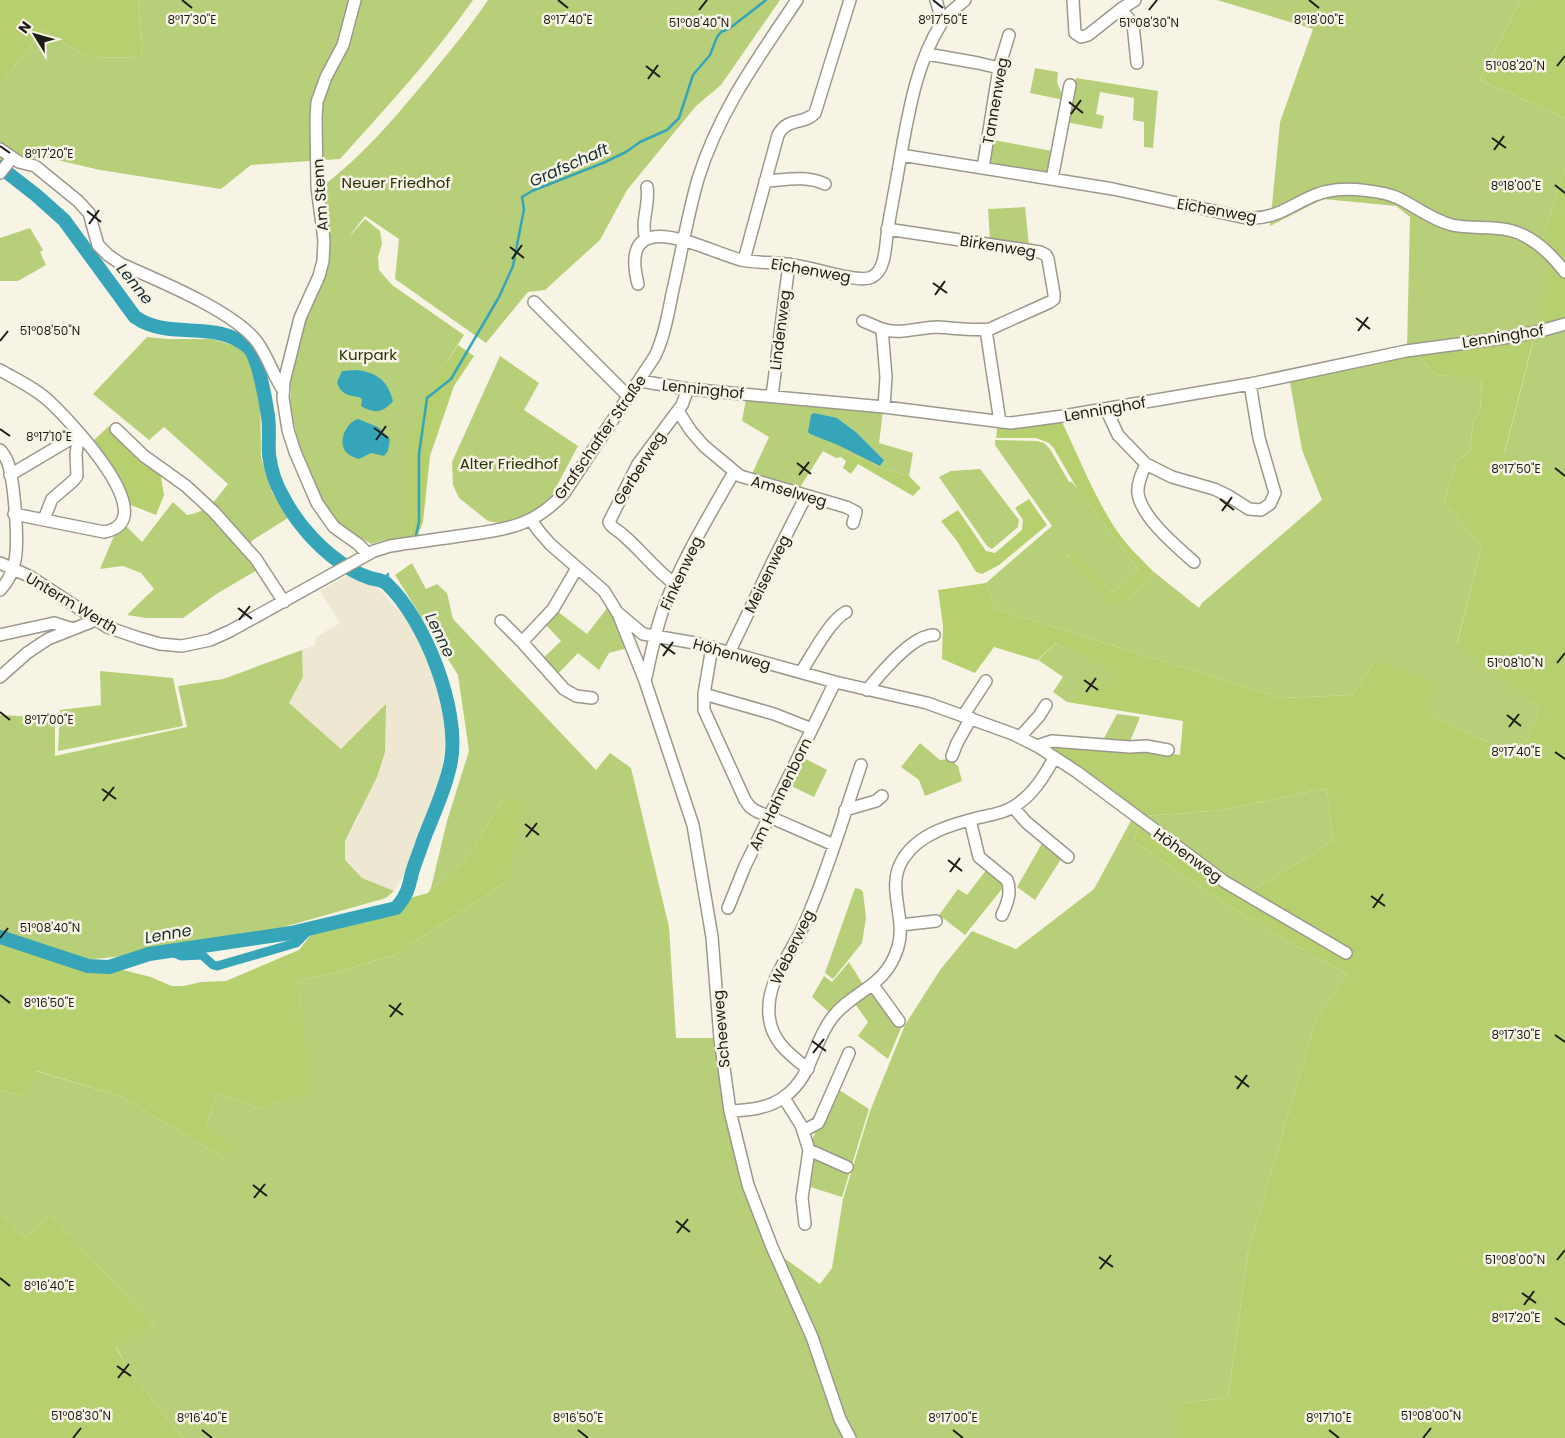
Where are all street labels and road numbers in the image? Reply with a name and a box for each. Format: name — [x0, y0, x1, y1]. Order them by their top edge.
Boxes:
street label: Tannenweg — [977, 56, 1013, 146]
street label: Am Stenn — [307, 158, 333, 232]
street label: Eichenweg — [1175, 193, 1259, 227]
street label: Birkenweg — [958, 230, 1038, 262]
street label: Eichenweg — [769, 253, 853, 287]
street label: Lindenweg — [765, 289, 795, 371]
street label: Lenninghof — [1461, 319, 1545, 353]
street label: Grafschafter Straße — [549, 370, 651, 504]
street label: Lenninghof — [661, 374, 745, 404]
street label: Lenninghof — [1063, 391, 1148, 427]
street label: Gerberweg — [608, 427, 670, 509]
street label: Amselweg — [749, 470, 829, 512]
street label: Meisenweg — [739, 531, 795, 617]
street label: Finkenweg — [655, 533, 707, 613]
street label: Unterm Werth — [22, 567, 122, 639]
street label: Höhenweg — [691, 633, 773, 675]
street label: Am Hahnenborn — [744, 734, 816, 854]
street label: Höhenweg — [1149, 823, 1227, 887]
street label: Weberweg — [765, 906, 819, 988]
street label: Scheeweg — [707, 989, 735, 1069]

